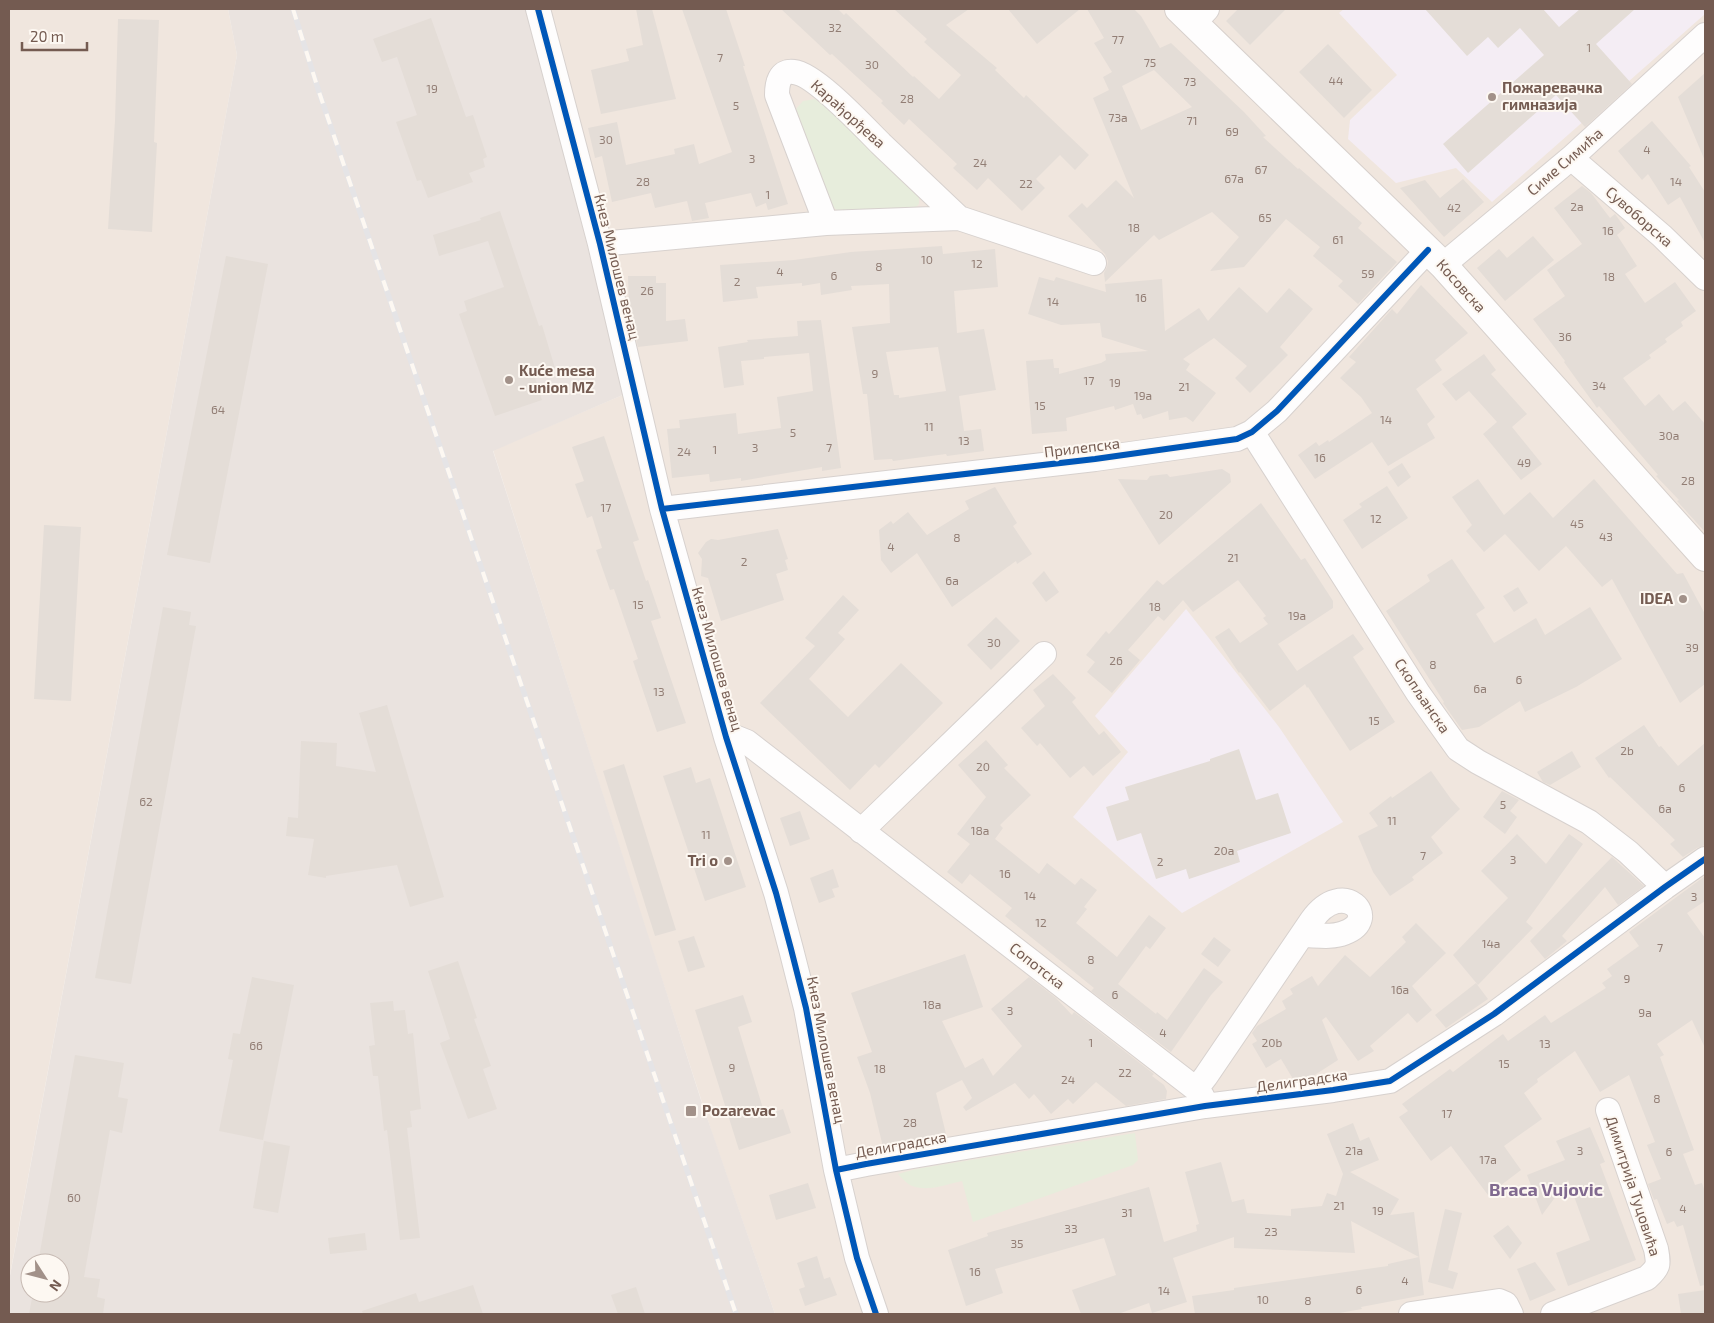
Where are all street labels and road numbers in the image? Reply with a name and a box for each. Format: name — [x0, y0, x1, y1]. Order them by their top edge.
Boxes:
street label: Карађорђева — [807, 75, 889, 152]
street label: Симе Симића — [1523, 123, 1606, 199]
street label: Сувоборска — [1602, 182, 1677, 251]
street label: Кнез Милошев венац — [591, 192, 645, 342]
street label: Косовска — [1433, 255, 1490, 316]
street label: Прилепска — [1043, 433, 1121, 461]
street label: Кнез Милошев венац — [689, 584, 747, 733]
street label: Скопљанска — [1391, 655, 1454, 736]
street label: Сопотска — [1006, 938, 1069, 992]
street label: Кнез Милошев венац — [804, 975, 850, 1125]
street label: Делиградска — [1255, 1065, 1349, 1095]
street label: Димитрија Туцовића — [1602, 1113, 1665, 1259]
street label: Делиградска — [854, 1127, 948, 1161]

